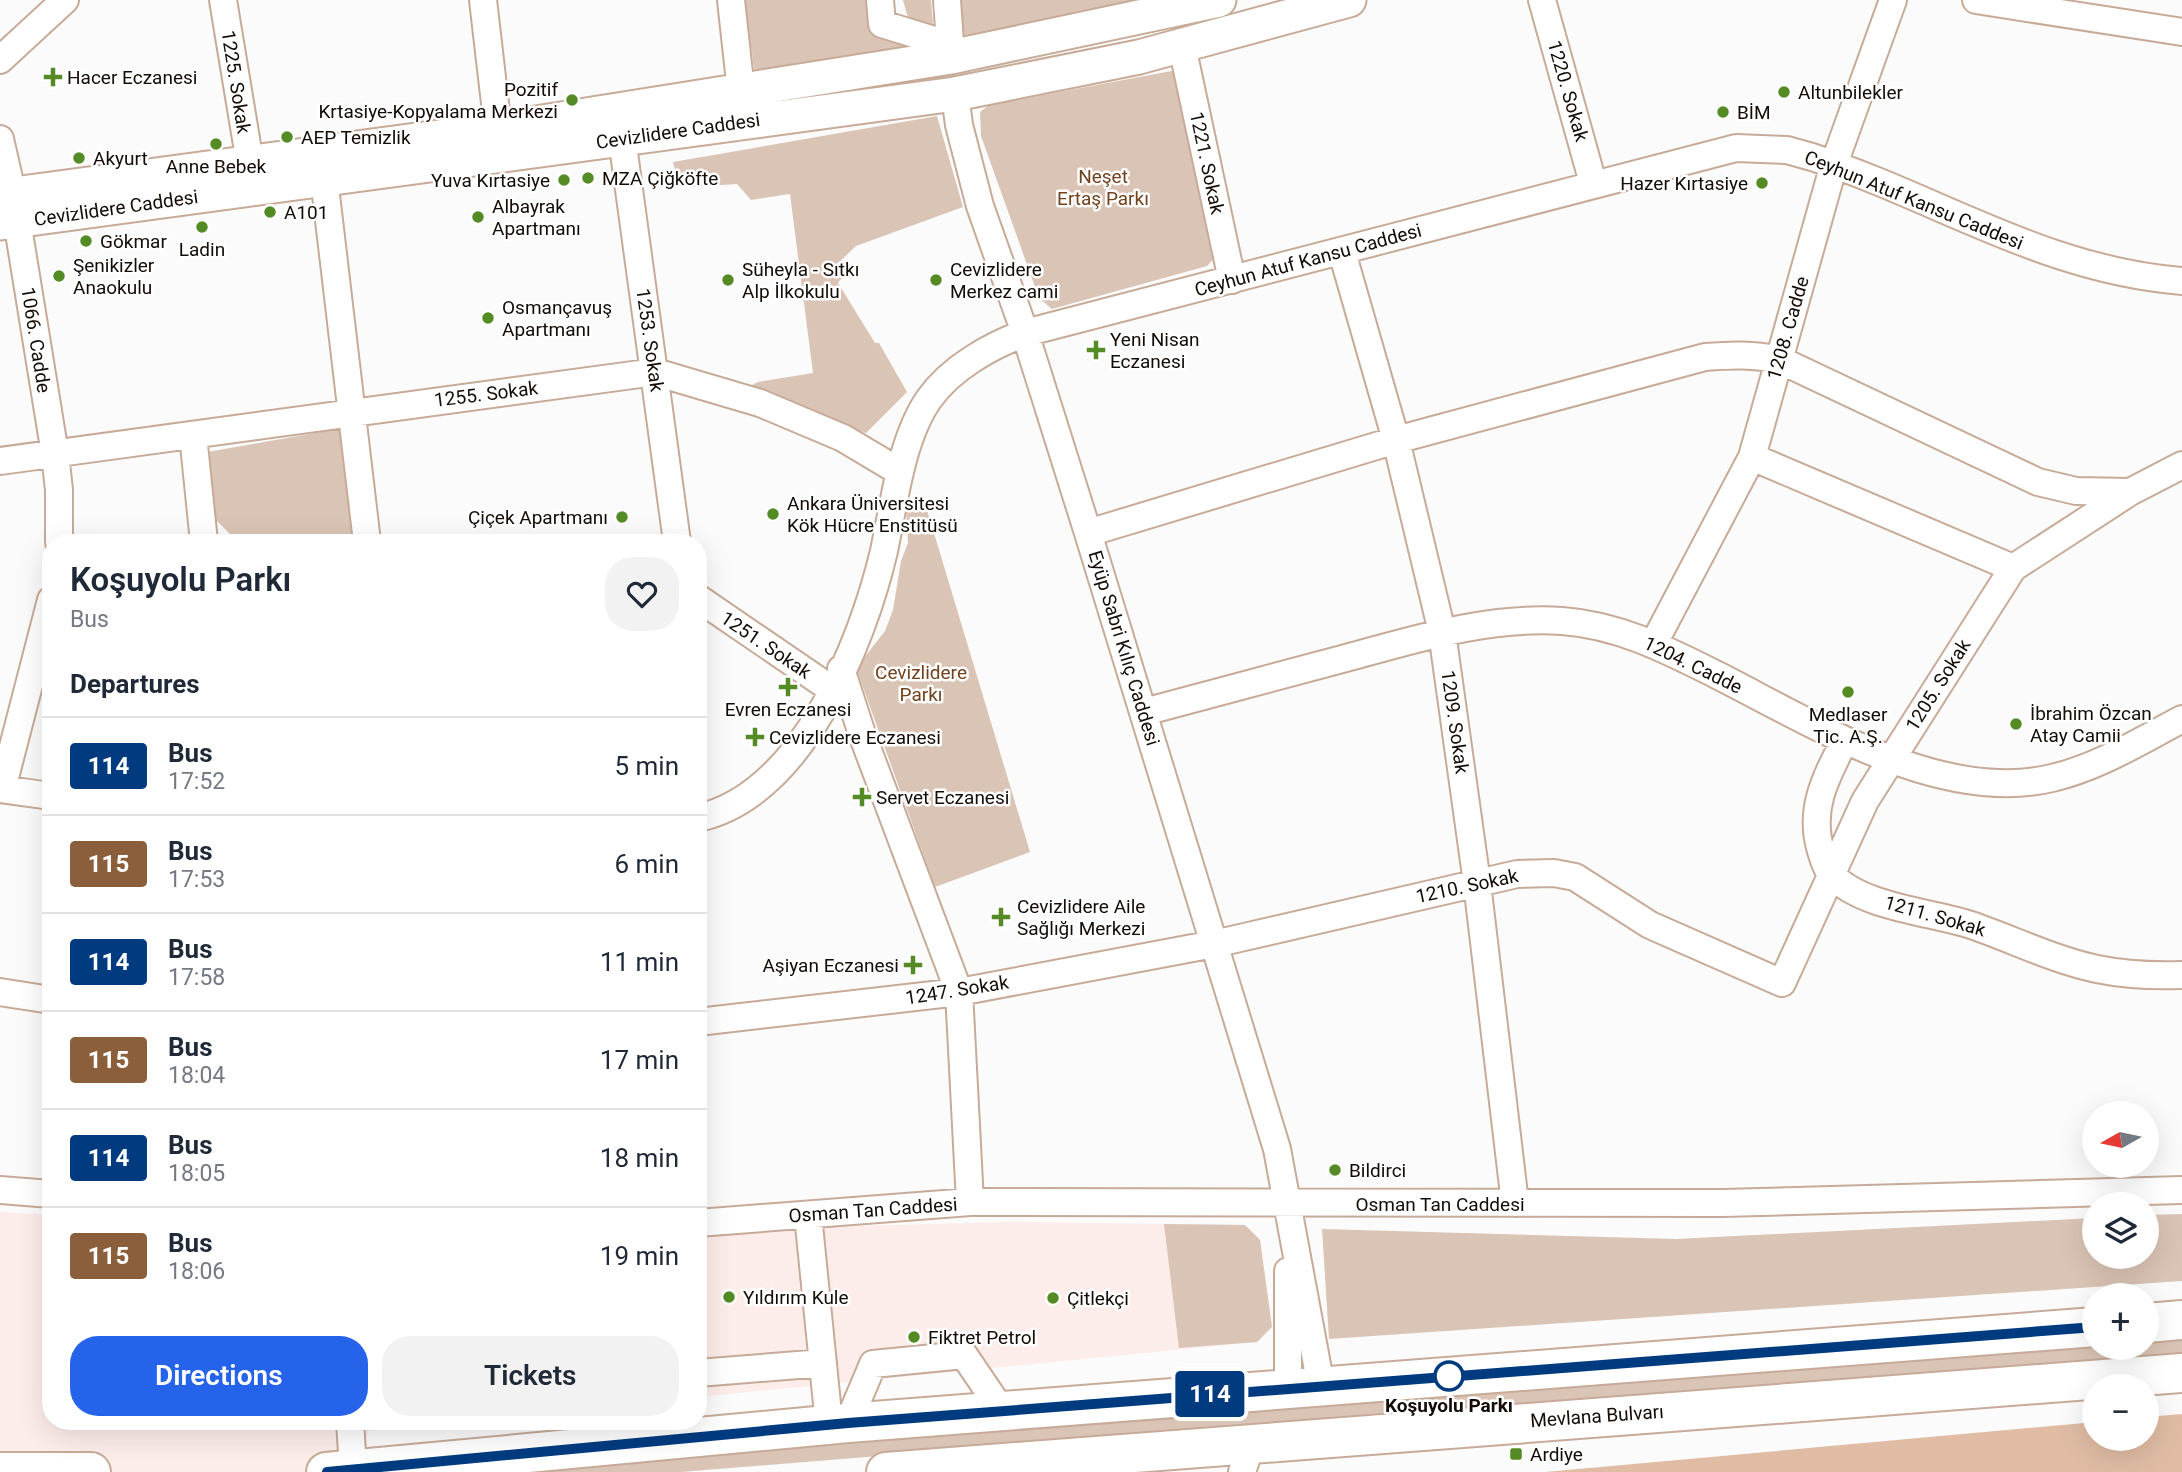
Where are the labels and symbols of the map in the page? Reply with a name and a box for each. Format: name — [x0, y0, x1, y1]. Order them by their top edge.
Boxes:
street label: 1225. Sokak — [216, 29, 256, 136]
street label: 1220. Sokak — [1543, 38, 1594, 145]
place label: Hacer Eczanesi — [67, 66, 197, 89]
marker: Hacer Eczanesi — [45, 69, 61, 85]
place label: Pozitif Krtasiye-Kopyalama Merkezi — [318, 78, 558, 123]
place label: Altunbilekler — [1798, 81, 1904, 104]
marker: Altunbilekler — [1776, 84, 1792, 100]
marker: Pozitif Krtasiye-Kopyalama Merkezi — [564, 92, 580, 108]
place label: BİM — [1737, 101, 1771, 124]
marker: BİM — [1715, 104, 1731, 120]
street label: Cevizlidere Caddesi — [595, 108, 761, 154]
street label: 1221. Sokak — [1185, 110, 1229, 217]
place label: AEP Temizlik — [301, 126, 411, 149]
marker: AEP Temizlik — [279, 129, 295, 145]
marker: Anne Bebek — [208, 136, 224, 152]
street label: Ceyhun Atuf Kansu Caddesi — [1801, 145, 2027, 255]
place label: Akyurt — [93, 147, 148, 170]
marker: Akyurt — [71, 150, 87, 166]
place label: Anne Bebek — [166, 155, 267, 178]
park label: Neşet Ertaş Parkı — [1057, 165, 1149, 210]
place label: MZA Çiğköfte — [602, 167, 718, 190]
place label: Yuva Kırtasiye — [431, 169, 550, 192]
marker: MZA Çiğköfte — [580, 170, 596, 186]
marker: Yuva Kırtasiye — [556, 172, 572, 188]
place label: Hazer Kırtasiye — [1620, 172, 1748, 195]
marker: Hazer Kırtasiye — [1754, 175, 1770, 191]
street label: Cevizlidere Caddesi — [33, 185, 199, 231]
place label: Albayrak Apartmanı — [492, 195, 581, 240]
place label: A101 — [284, 201, 328, 224]
marker: A101 — [262, 204, 278, 220]
marker: Albayrak Apartmanı — [470, 209, 486, 225]
marker: Ladin — [194, 219, 210, 235]
street label: Ceyhun Atuf Kansu Caddesi — [1192, 219, 1424, 301]
place label: Gökmar — [100, 230, 167, 253]
marker: Gökmar — [78, 233, 94, 249]
place label: Ladin — [179, 238, 225, 261]
place label: Şenikizler Anaokulu — [73, 254, 155, 299]
place label: Süheyla - Sıtkı Alp İlkokulu — [742, 258, 859, 303]
place label: Cevizlidere Merkez cami — [950, 258, 1058, 303]
marker: Şenikizler Anaokulu — [51, 268, 67, 284]
marker: Süheyla - Sıtkı Alp İlkokulu — [720, 272, 736, 288]
marker: Cevizlidere Merkez cami — [928, 272, 944, 288]
street label: 1208. Cadde — [1762, 274, 1814, 382]
street label: 1066. Cadde — [16, 286, 56, 394]
street label: 1253. Sokak — [631, 287, 669, 394]
place label: Osmançavuş Apartmanı — [502, 296, 612, 341]
marker: Osmançavuş Apartmanı — [480, 310, 496, 326]
place label: Yeni Nisan Eczanesi — [1110, 328, 1200, 373]
marker: Yeni Nisan Eczanesi — [1088, 342, 1104, 358]
street label: 1255. Sokak — [433, 376, 539, 412]
place label: Ankara Üniversitesi Kök Hücre Enstitüsü — [787, 492, 958, 537]
place label: Çiçek Apartmanı — [468, 506, 608, 529]
marker: Ankara Üniversitesi Kök Hücre Enstitüsü — [765, 506, 781, 522]
marker: Çiçek Apartmanı — [614, 509, 630, 525]
street label: Eyüp Sabri Kılıç Caddesi — [1083, 548, 1165, 748]
street label: 1251. Sokak — [716, 606, 816, 684]
street label: 1204. Cadde — [1640, 631, 1746, 699]
street label: 1205. Sokak — [1901, 634, 1976, 735]
park label: Cevizlidere Parkı — [875, 661, 967, 706]
street label: 1209. Sokak — [1436, 669, 1474, 776]
marker: Evren Eczanesi — [780, 679, 796, 695]
marker: Medlaser Tic. A.Ş. — [1840, 684, 1856, 700]
place label: Evren Eczanesi — [725, 698, 851, 721]
place label: İbrahim Özcan Atay Camii — [2030, 702, 2152, 747]
place label: Medlaser Tic. A.Ş. — [1809, 703, 1888, 748]
marker: İbrahim Özcan Atay Camii — [2008, 716, 2024, 732]
place label: Cevizlidere Eczanesi — [769, 726, 941, 749]
marker: Cevizlidere Eczanesi — [747, 729, 763, 745]
place label: Servet Eczanesi — [876, 786, 1009, 809]
marker: Servet Eczanesi — [854, 789, 870, 805]
street label: 1210. Sokak — [1414, 864, 1521, 908]
street label: 1211. Sokak — [1882, 891, 1989, 942]
place label: Cevizlidere Aile Sağlığı Merkezi — [1017, 895, 1145, 940]
marker: Cevizlidere Aile Sağlığı Merkezi — [991, 907, 1011, 927]
place label: Aşiyan Eczanesi — [762, 954, 899, 977]
marker: Aşiyan Eczanesi — [905, 957, 921, 973]
street label: 1247. Sokak — [904, 970, 1011, 1010]
north arrow — [2082, 1101, 2160, 1178]
place label: Bildirci — [1349, 1159, 1406, 1182]
marker: Bildirci — [1327, 1162, 1343, 1178]
street label: Osman Tan Caddesi — [788, 1193, 958, 1227]
street label: Osman Tan Caddesi — [1355, 1193, 1525, 1216]
place label: Yıldırım Kule — [743, 1286, 849, 1309]
place label: Çitlekçi — [1067, 1287, 1129, 1310]
marker: Yıldırım Kule — [721, 1289, 737, 1305]
marker: Çitlekçi — [1045, 1290, 1061, 1306]
place label: Fiktret Petrol — [928, 1326, 1036, 1349]
marker: Fiktret Petrol — [906, 1329, 922, 1345]
marker: Koşuyolu Parkı — [1434, 1361, 1464, 1391]
line badge: 114 — [1170, 1371, 1250, 1417]
place label: Koşuyolu Parkı — [1385, 1394, 1513, 1417]
street label: Mevlana Bulvarı — [1530, 1400, 1664, 1432]
place label: Ardiye — [1530, 1443, 1583, 1466]
marker: Ardiye — [1508, 1446, 1524, 1462]

